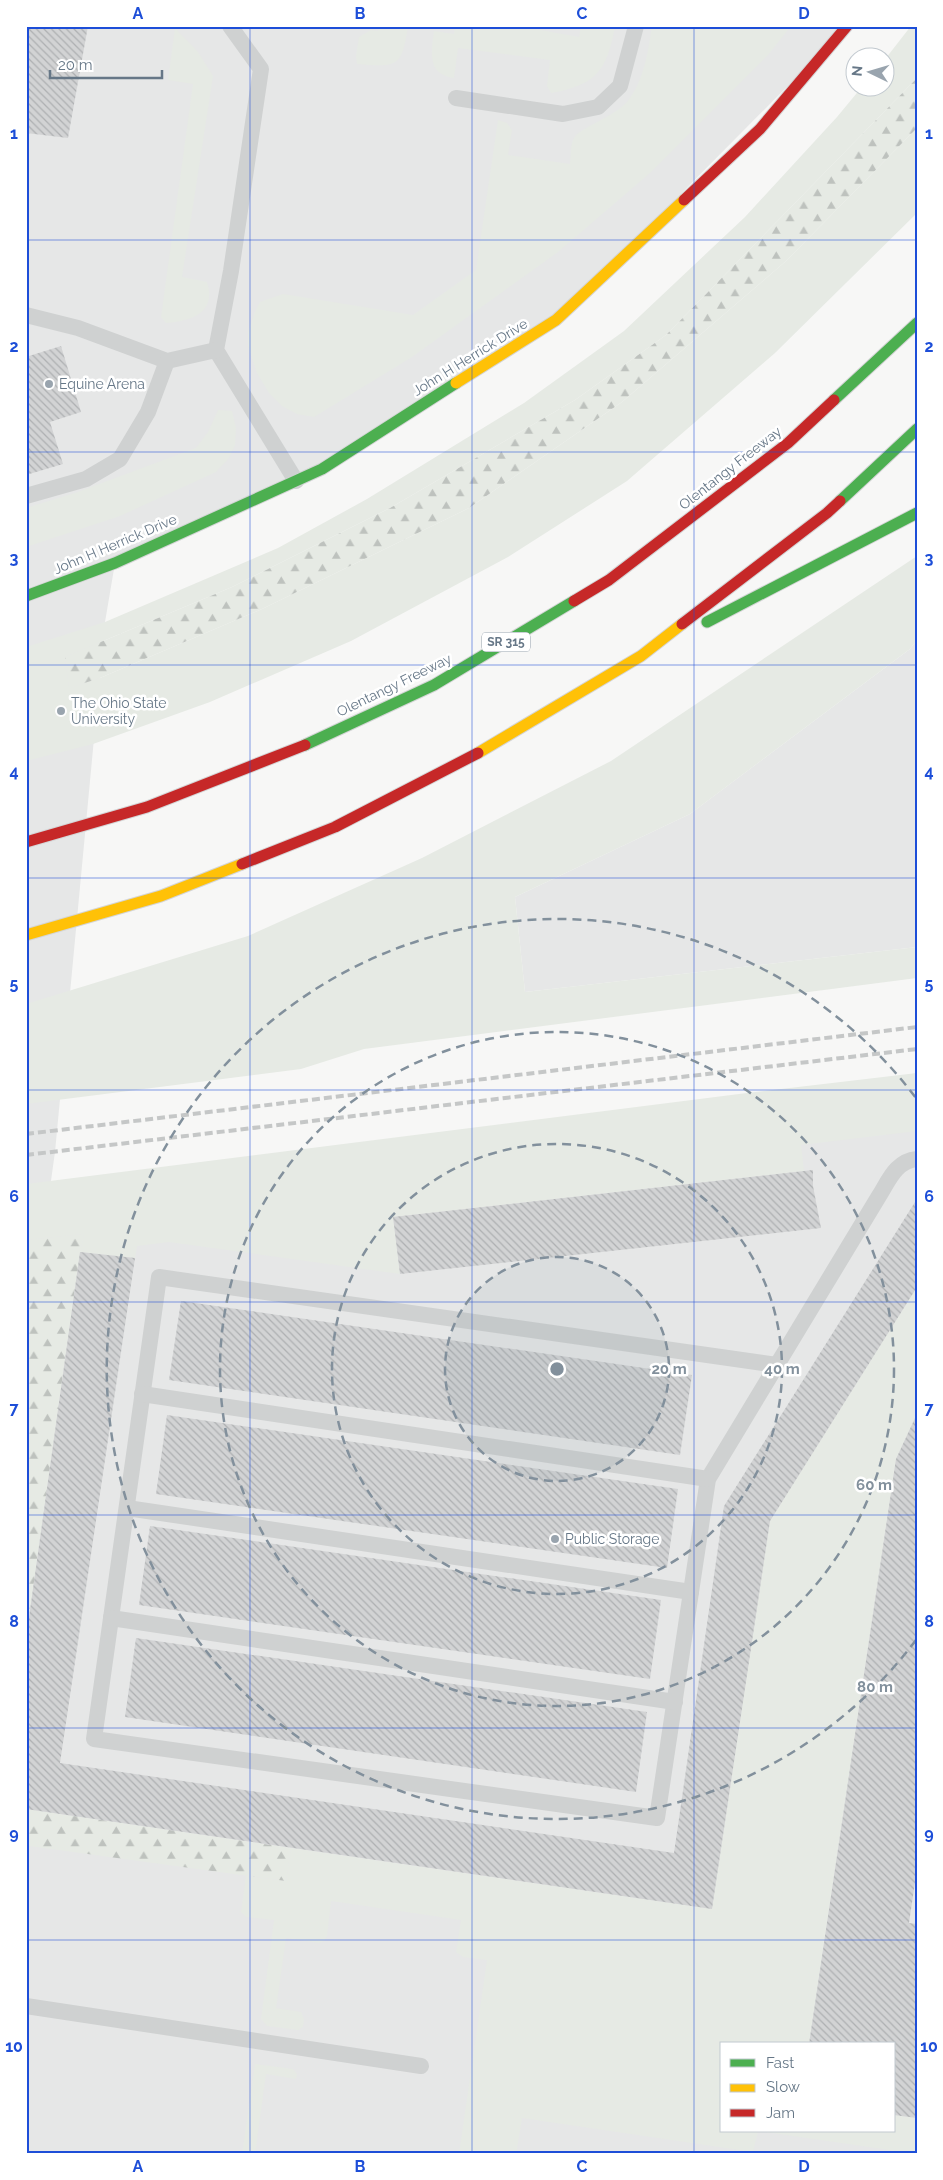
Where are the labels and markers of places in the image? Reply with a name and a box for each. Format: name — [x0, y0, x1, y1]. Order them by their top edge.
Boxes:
place label: Equine Arena — [59, 376, 145, 392]
marker: Equine Arena — [43, 378, 55, 390]
place label: The Ohio State University — [71, 695, 167, 727]
marker: The Ohio State University — [55, 705, 67, 717]
centre of rings — [548, 1360, 566, 1378]
place label: Public Storage — [565, 1531, 659, 1547]
marker: Public Storage — [549, 1533, 561, 1545]

